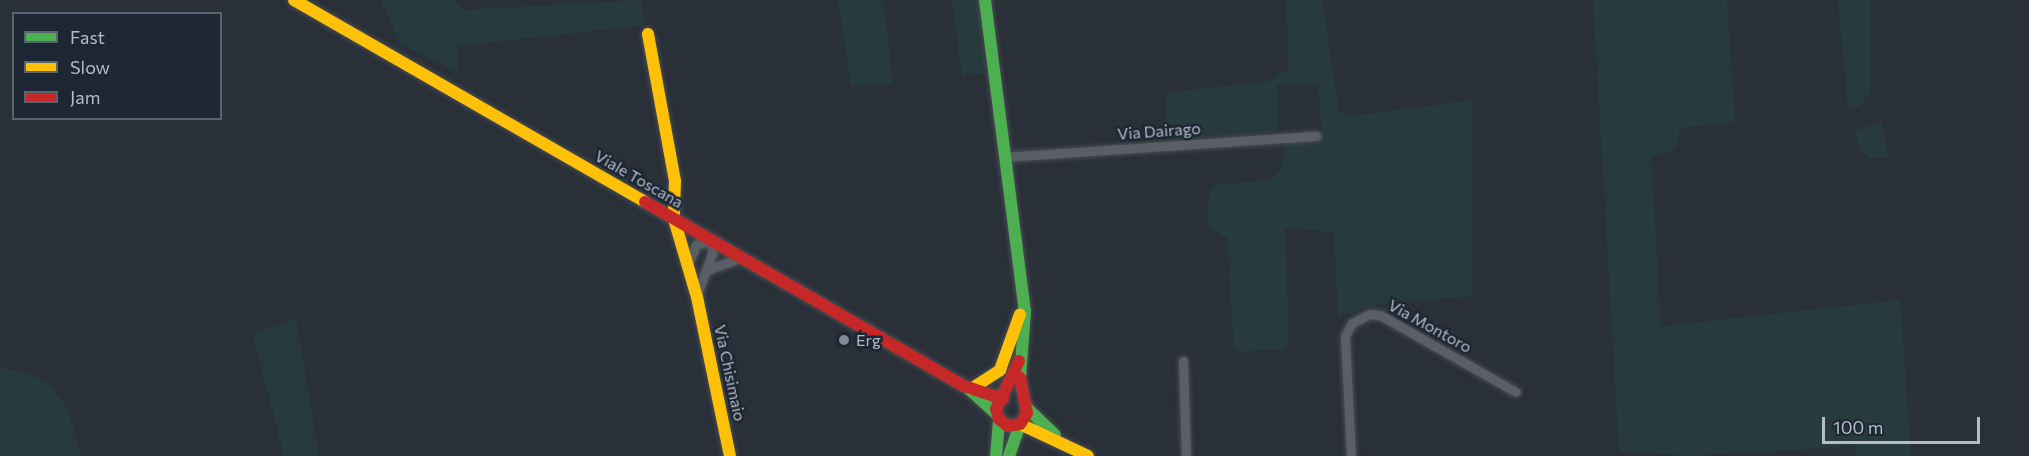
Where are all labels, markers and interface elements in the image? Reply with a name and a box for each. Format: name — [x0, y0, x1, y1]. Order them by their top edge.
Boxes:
legend — [12, 12, 222, 120]
text: Fast — [70, 26, 105, 48]
text: Slow — [70, 56, 110, 78]
text: Jam — [70, 86, 100, 108]
street label: Via Dairago — [1117, 119, 1201, 143]
street label: Viale Toscana — [592, 146, 686, 212]
street label: Via Montoro — [1385, 295, 1475, 357]
street label: Via Chisimaio — [710, 323, 750, 423]
place label: Erg — [856, 330, 881, 350]
marker: Erg — [837, 333, 851, 347]
scale bar — [1825, 405, 1982, 443]
text: 100 m — [1833, 416, 1883, 438]

